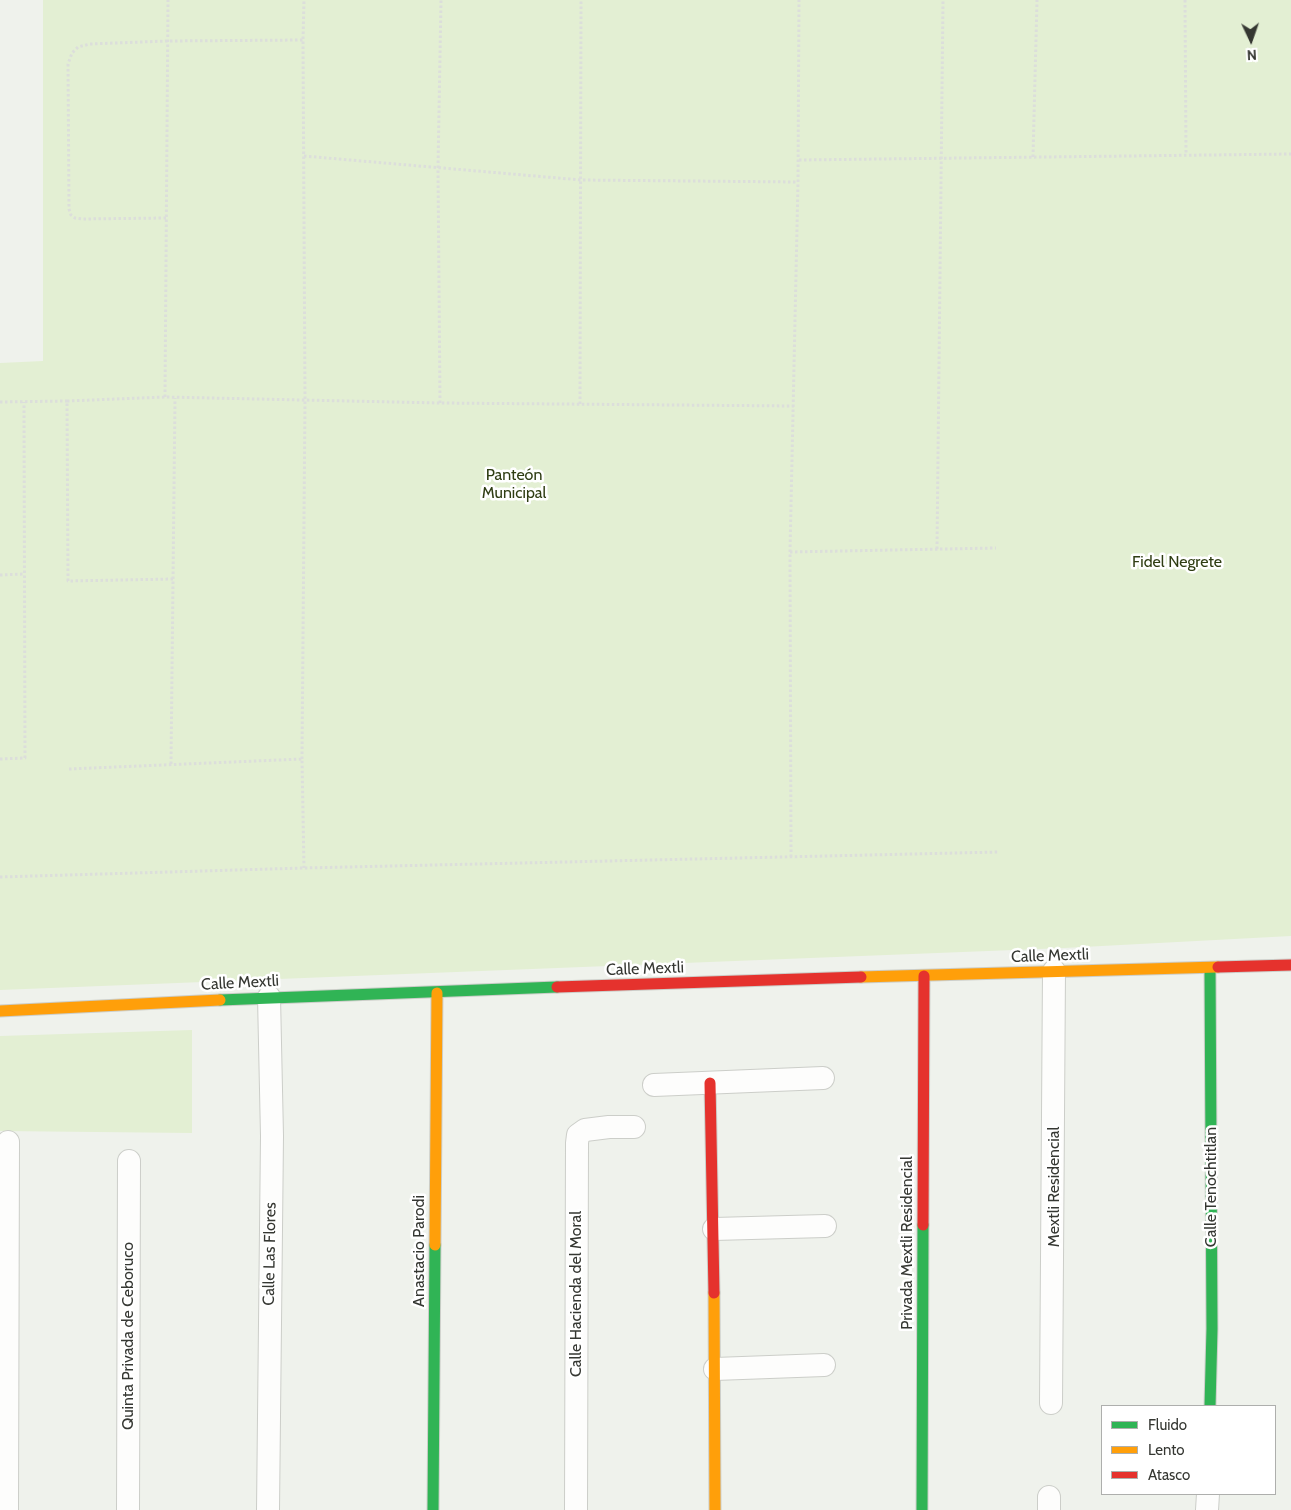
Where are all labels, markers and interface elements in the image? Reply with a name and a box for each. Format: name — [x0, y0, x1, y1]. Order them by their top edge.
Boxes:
north arrow — [1226, 15, 1276, 65]
text: N — [1246, 46, 1257, 64]
park label: Panteón Municipal — [482, 465, 546, 503]
park label: Fidel Negrete — [1132, 552, 1222, 572]
street label: Calle Mextli — [1011, 945, 1089, 967]
street label: Calle Mextli — [606, 958, 684, 980]
street label: Calle Mextli — [201, 971, 279, 995]
street label: Mextli Residencial — [1044, 1127, 1064, 1247]
street label: Calle Tenochtitlan — [1201, 1127, 1221, 1247]
street label: Privada Mextli Residencial — [897, 1156, 917, 1330]
street label: Anastacio Parodi — [409, 1195, 429, 1307]
street label: Calle Las Flores — [260, 1202, 280, 1306]
street label: Calle Hacienda del Moral — [566, 1211, 586, 1377]
street label: Quinta Privada de Ceboruco — [118, 1242, 138, 1430]
legend — [1101, 1405, 1276, 1495]
text: Fluido — [1148, 1416, 1187, 1434]
text: Lento — [1148, 1441, 1185, 1459]
text: Atasco — [1148, 1466, 1190, 1484]

